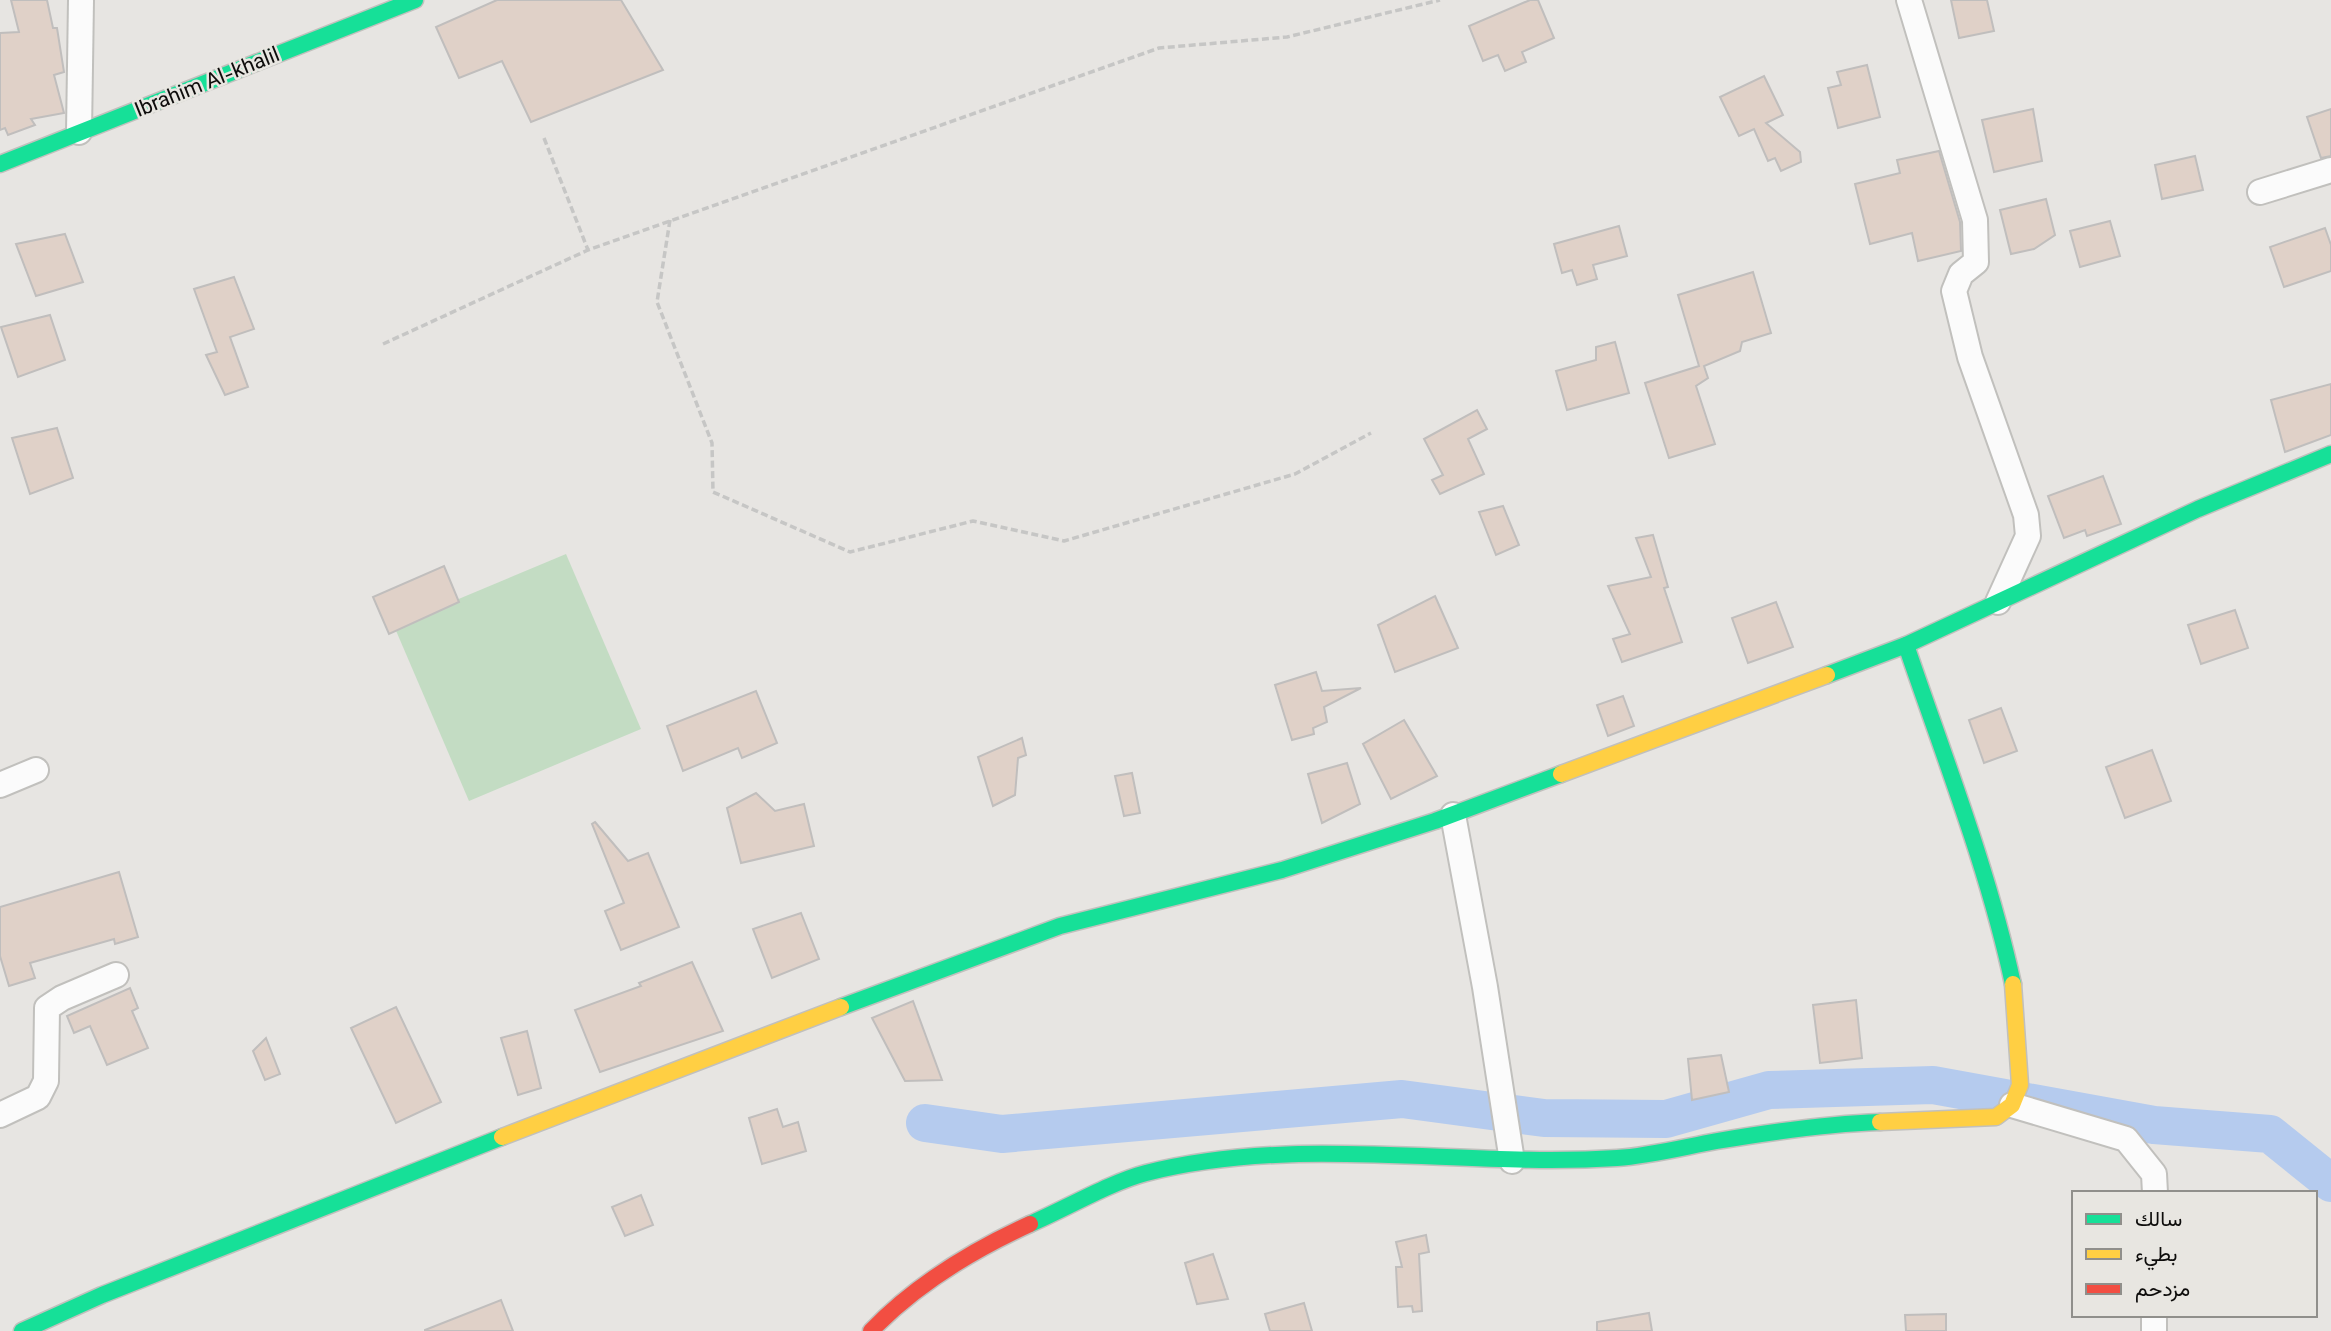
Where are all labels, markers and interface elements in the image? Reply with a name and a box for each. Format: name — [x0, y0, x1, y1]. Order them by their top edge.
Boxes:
street label: Ibrahim Al-khalil — [130, 39, 285, 128]
legend — [2072, 1191, 2317, 1317]
text: سالك — [2135, 1204, 2182, 1237]
text: بطيء — [2135, 1239, 2178, 1272]
text: مزدحم — [2135, 1274, 2190, 1307]

